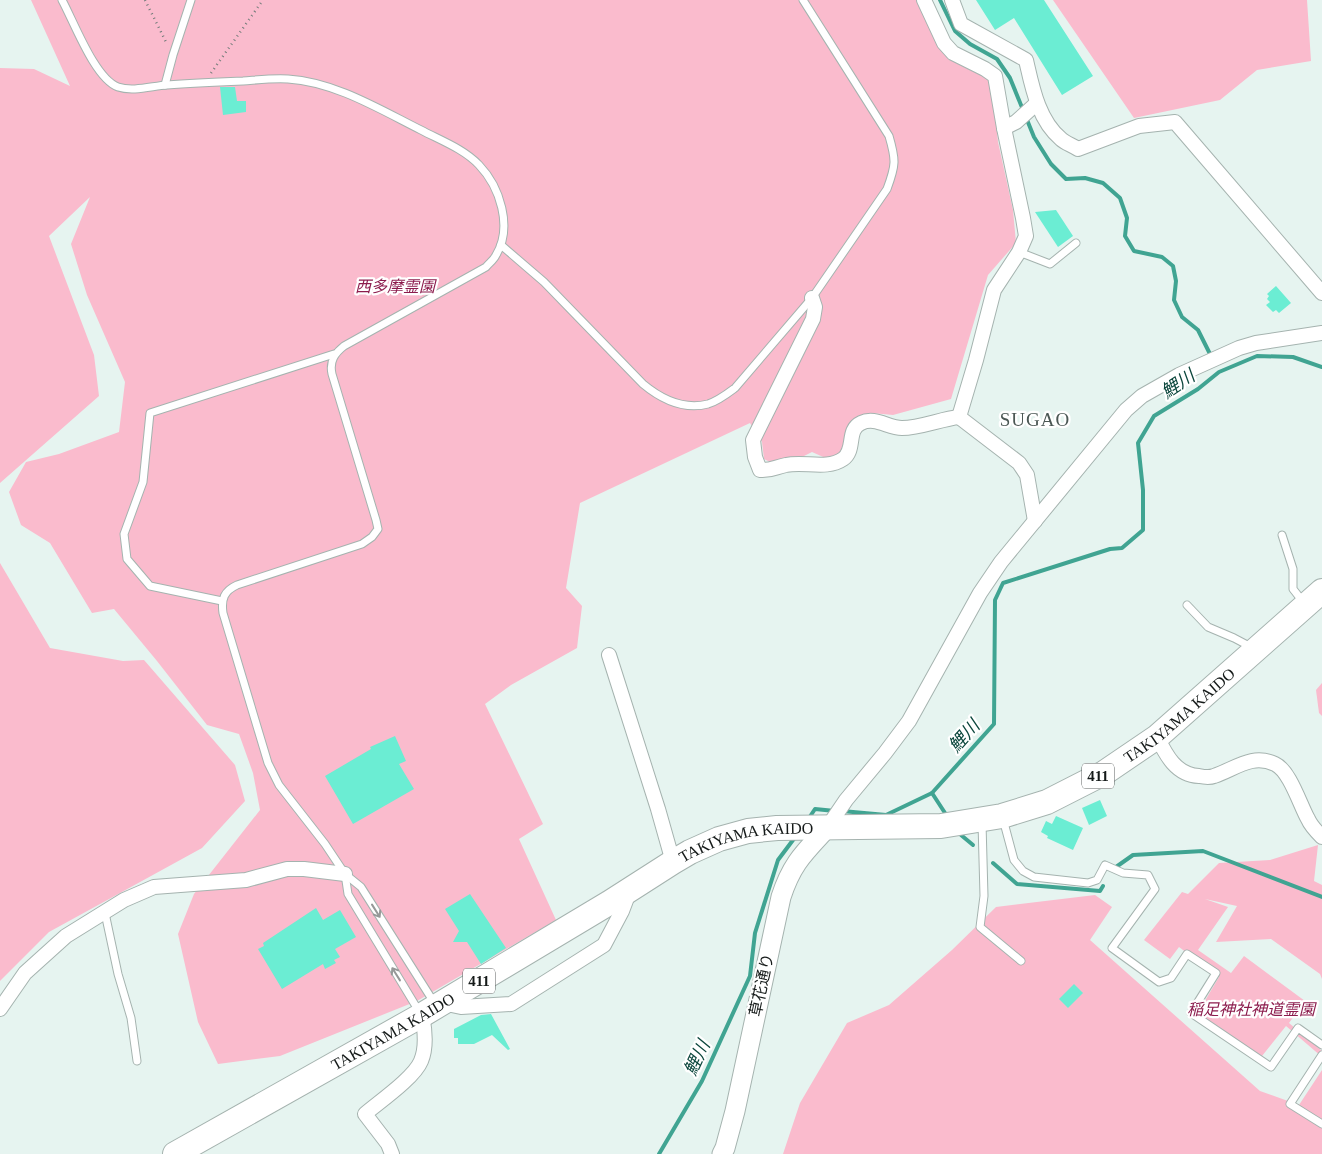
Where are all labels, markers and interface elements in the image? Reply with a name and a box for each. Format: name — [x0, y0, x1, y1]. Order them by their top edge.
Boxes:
park label: 西多摩霊園 — [355, 278, 437, 295]
water label: 鯉川 — [1157, 365, 1200, 402]
district label: SUGAO — [1000, 409, 1070, 430]
street label: TAKIYAMA KAIDO — [1121, 665, 1238, 766]
water label: 鯉川 — [945, 714, 985, 756]
road number: 411 — [1082, 764, 1114, 788]
street label: TAKIYAMA KAIDO — [676, 820, 813, 866]
one-way arrow — [372, 903, 382, 917]
street label: 草花通り — [747, 952, 776, 1018]
one-way arrow — [391, 967, 402, 981]
road number: 411 — [463, 968, 495, 994]
street label: TAKIYAMA KAIDO — [328, 990, 457, 1073]
park label: 稲足神社神道霊園 — [1187, 1001, 1317, 1018]
water label: 鯉川 — [680, 1036, 715, 1079]

